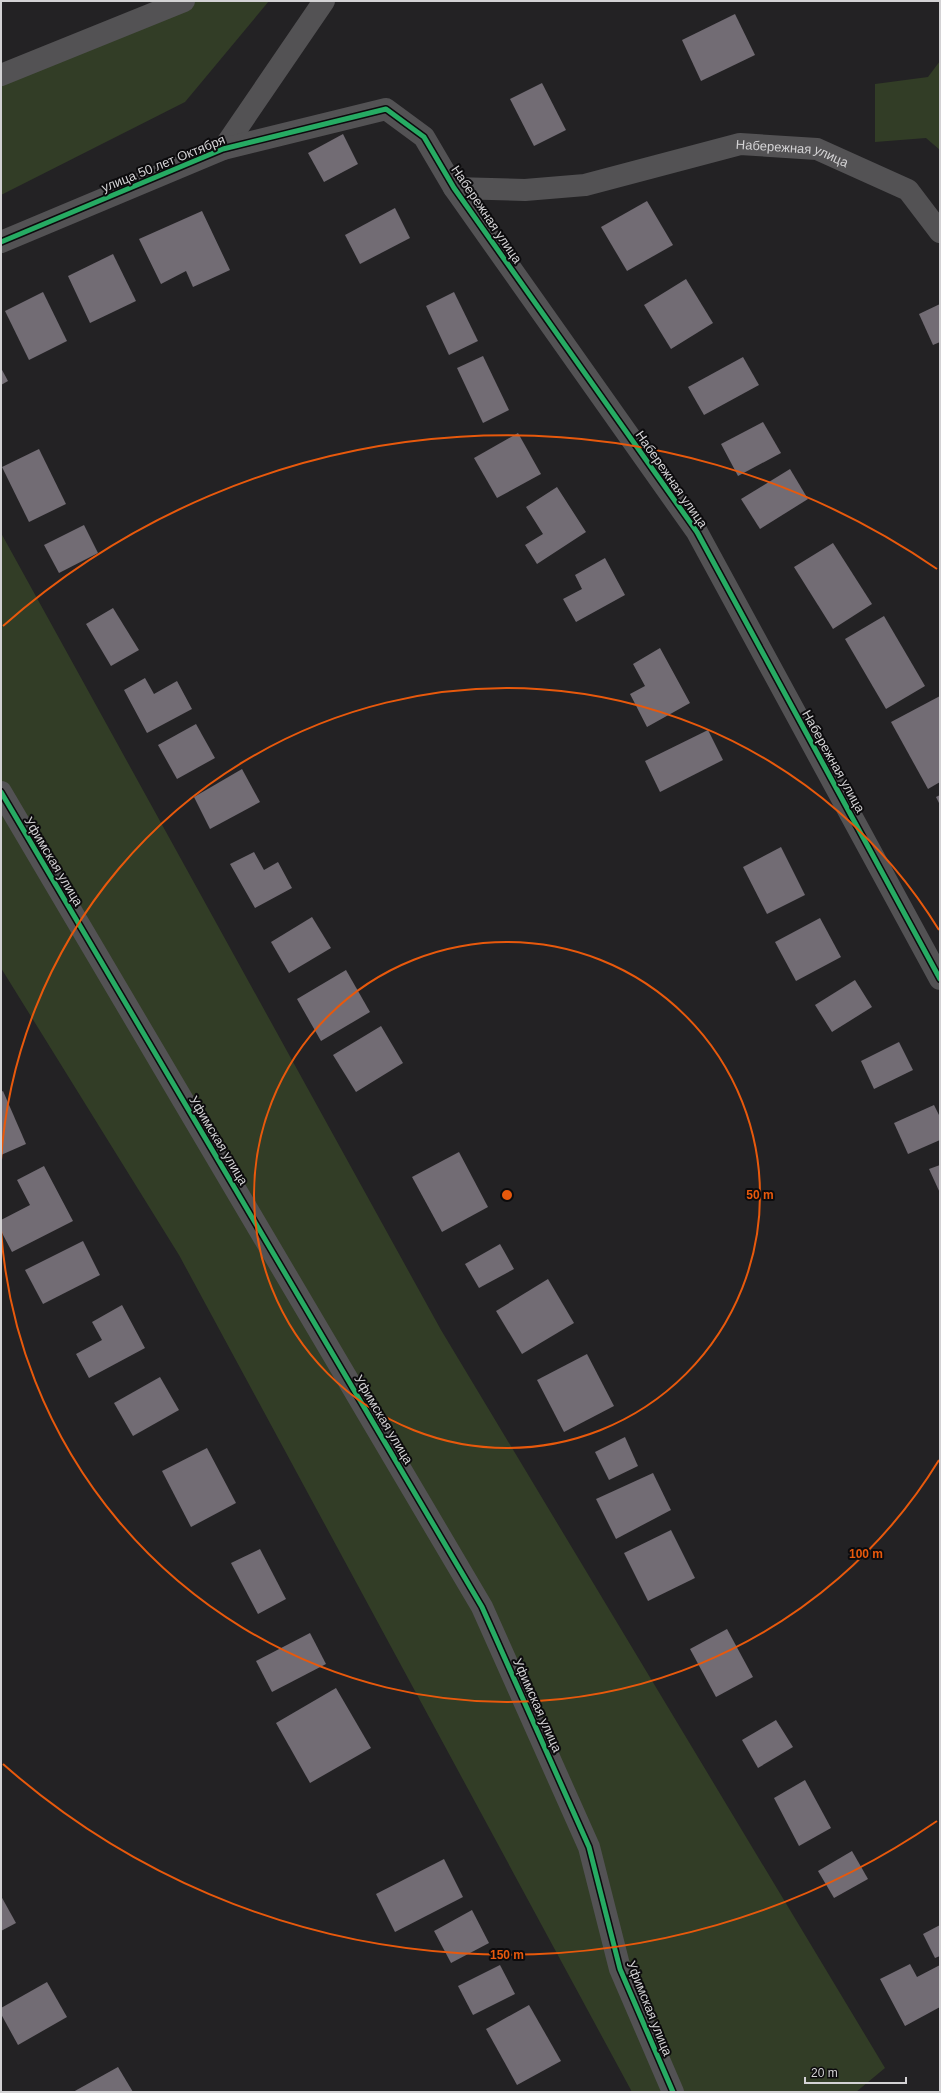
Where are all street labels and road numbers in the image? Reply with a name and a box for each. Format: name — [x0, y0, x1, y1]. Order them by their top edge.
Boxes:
street label: улица 50 лет Октября — [99, 132, 227, 195]
street label: Набережная улица — [735, 137, 851, 170]
street label: Набережная улица — [448, 162, 525, 267]
street label: Набережная улица — [632, 428, 711, 531]
street label: Набережная улица — [799, 707, 868, 816]
street label: Уфимская улица — [21, 814, 86, 909]
street label: Уфимская улица — [186, 1093, 251, 1188]
street label: Уфимская улица — [351, 1372, 416, 1467]
street label: Уфимская улица — [510, 1656, 565, 1755]
street label: Уфимская улица — [624, 1958, 676, 2059]

